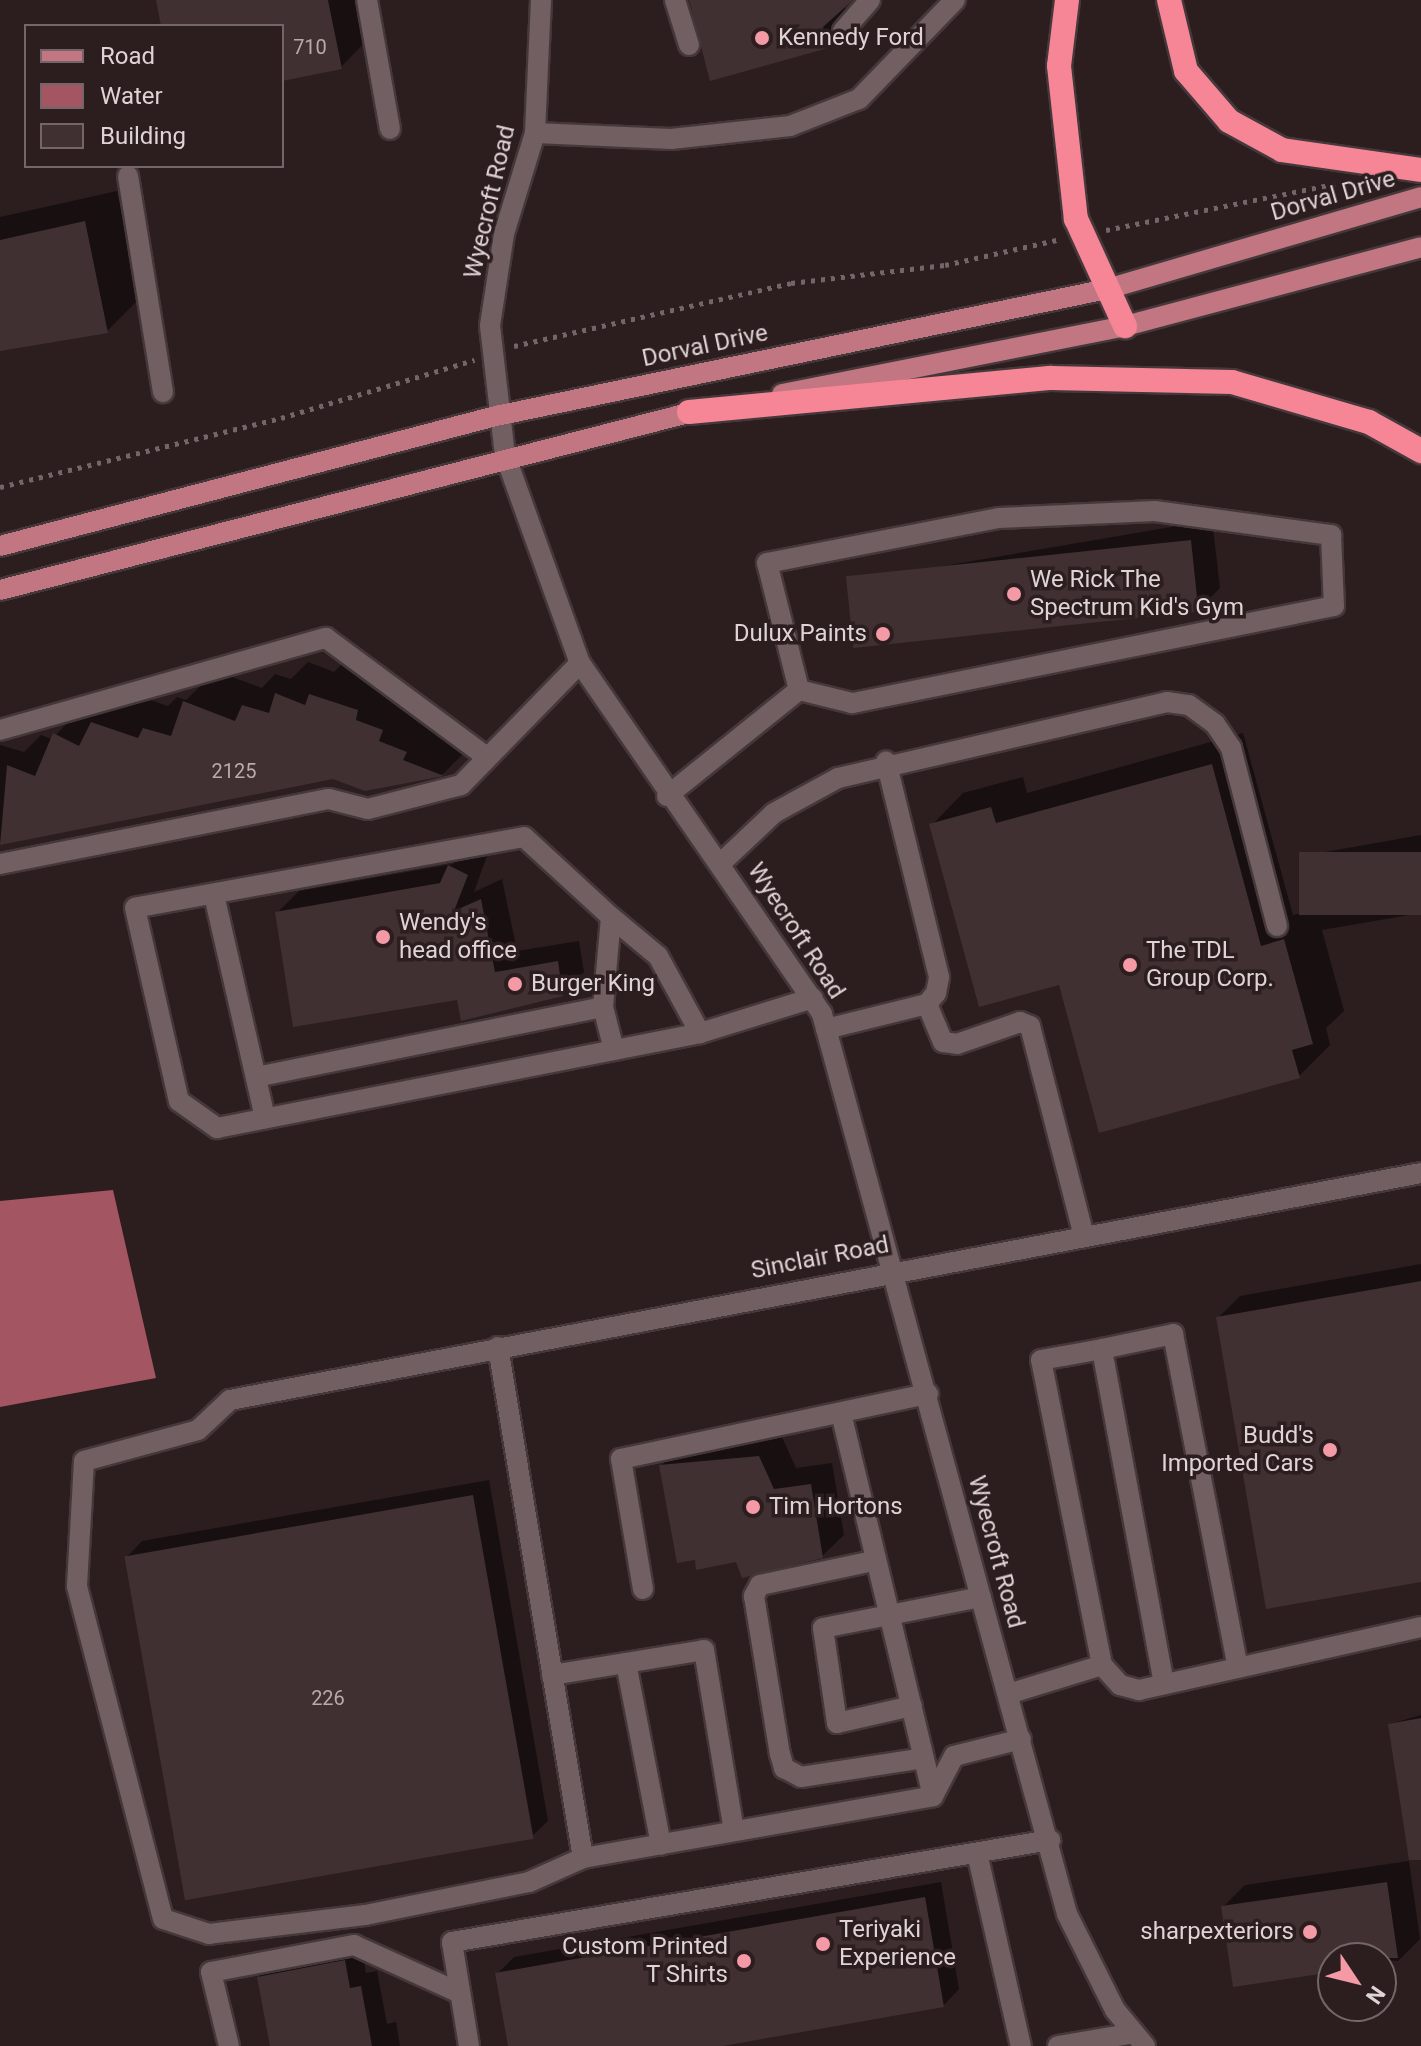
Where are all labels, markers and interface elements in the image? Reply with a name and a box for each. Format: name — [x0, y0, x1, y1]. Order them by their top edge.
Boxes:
legend — [24, 24, 284, 168]
place label: Kennedy Ford — [778, 24, 924, 52]
marker: Kennedy Ford — [753, 29, 771, 47]
house number: 710 — [293, 35, 327, 59]
text: Road — [100, 42, 155, 70]
text: Water — [100, 82, 163, 110]
text: Building — [100, 122, 186, 150]
street label: Wyecroft Road — [458, 122, 522, 282]
street label: Dorval Drive — [1268, 165, 1398, 227]
street label: Dorval Drive — [639, 319, 771, 373]
place label: We Rick The Spectrum Kid's Gym — [1030, 566, 1244, 622]
marker: We Rick The Spectrum Kid's Gym — [1005, 585, 1023, 603]
place label: Dulux Paints — [734, 620, 867, 648]
marker: Dulux Paints — [874, 625, 892, 643]
house number: 2125 — [212, 759, 256, 783]
street label: Wyecroft Road — [741, 857, 851, 1005]
place label: Wendy's head office — [399, 909, 517, 965]
marker: Wendy's head office — [374, 928, 392, 946]
place label: The TDL Group Corp. — [1146, 937, 1274, 993]
marker: The TDL Group Corp. — [1121, 956, 1139, 974]
place label: Burger King — [531, 970, 655, 998]
marker: Burger King — [506, 975, 524, 993]
street label: Sinclair Road — [749, 1231, 891, 1285]
place label: Budd's Imported Cars — [1161, 1422, 1314, 1478]
marker: Budd's Imported Cars — [1321, 1441, 1339, 1459]
street label: Wyecroft Road — [962, 1473, 1030, 1631]
place label: Tim Hortons — [769, 1493, 903, 1521]
marker: Tim Hortons — [744, 1498, 762, 1516]
house number: 226 — [311, 1686, 345, 1710]
place label: Teriyaki Experience — [839, 1916, 956, 1972]
place label: sharpexteriors — [1140, 1918, 1294, 1946]
marker: sharpexteriors — [1301, 1923, 1319, 1941]
place label: Custom Printed T Shirts — [562, 1933, 728, 1989]
marker: Teriyaki Experience — [814, 1935, 832, 1953]
north arrow — [1317, 1942, 1397, 2022]
marker: Custom Printed T Shirts — [735, 1952, 753, 1970]
text: N — [1361, 1981, 1390, 2008]

